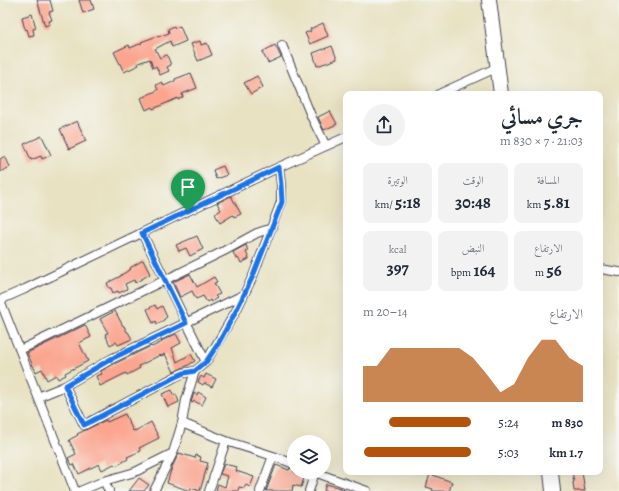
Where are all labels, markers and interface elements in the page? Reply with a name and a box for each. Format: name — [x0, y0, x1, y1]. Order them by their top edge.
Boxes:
text: جري مسائي — [501, 102, 583, 132]
button: share — [363, 104, 405, 146]
text: 21:03 · 7 × 830 m — [500, 132, 583, 149]
pin — [171, 170, 205, 211]
text: الوتيرة — [388, 173, 408, 188]
text: الوقت — [462, 173, 484, 188]
text: المسافة — [537, 173, 560, 188]
icon: arrive — [177, 176, 199, 198]
text: 5:18 — [395, 191, 421, 214]
text: 30:48 — [455, 191, 491, 214]
text: 5.81 — [544, 191, 570, 214]
text: /km — [375, 197, 395, 212]
text: km — [527, 197, 544, 212]
text: النبض — [462, 241, 484, 256]
text: الارتفاع — [534, 241, 563, 256]
text: kcal — [389, 242, 406, 257]
text: 397 — [386, 257, 409, 280]
text: 164 — [473, 259, 495, 282]
text: 56 — [546, 259, 562, 282]
text: bpm — [451, 265, 473, 280]
text: m — [535, 265, 546, 280]
text: 14–20 m — [363, 303, 408, 320]
text: الارتفاع — [549, 305, 583, 322]
text: 5:24 — [498, 414, 519, 431]
text: 830 m — [551, 414, 583, 431]
map controls — [287, 435, 331, 479]
button: layers — [287, 435, 331, 479]
text: 5:03 — [498, 444, 519, 461]
text: 1.7 km — [549, 444, 583, 461]

